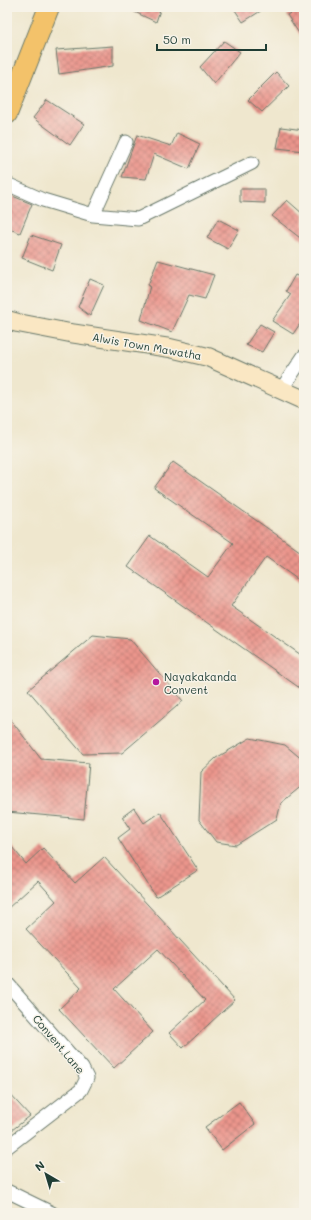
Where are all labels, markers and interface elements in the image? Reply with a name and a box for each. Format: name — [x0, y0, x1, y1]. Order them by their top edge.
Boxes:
scale bar — [157, 26, 266, 52]
text: 50 m — [163, 31, 191, 47]
street label: Alwis Town Mawatha — [91, 329, 203, 363]
place label: Nayakakanda Convent — [164, 669, 237, 697]
marker: Nayakakanda Convent — [151, 677, 161, 687]
street label: Convent Lane — [30, 1011, 88, 1077]
north arrow — [26, 1154, 66, 1194]
text: N — [32, 1157, 47, 1174]

